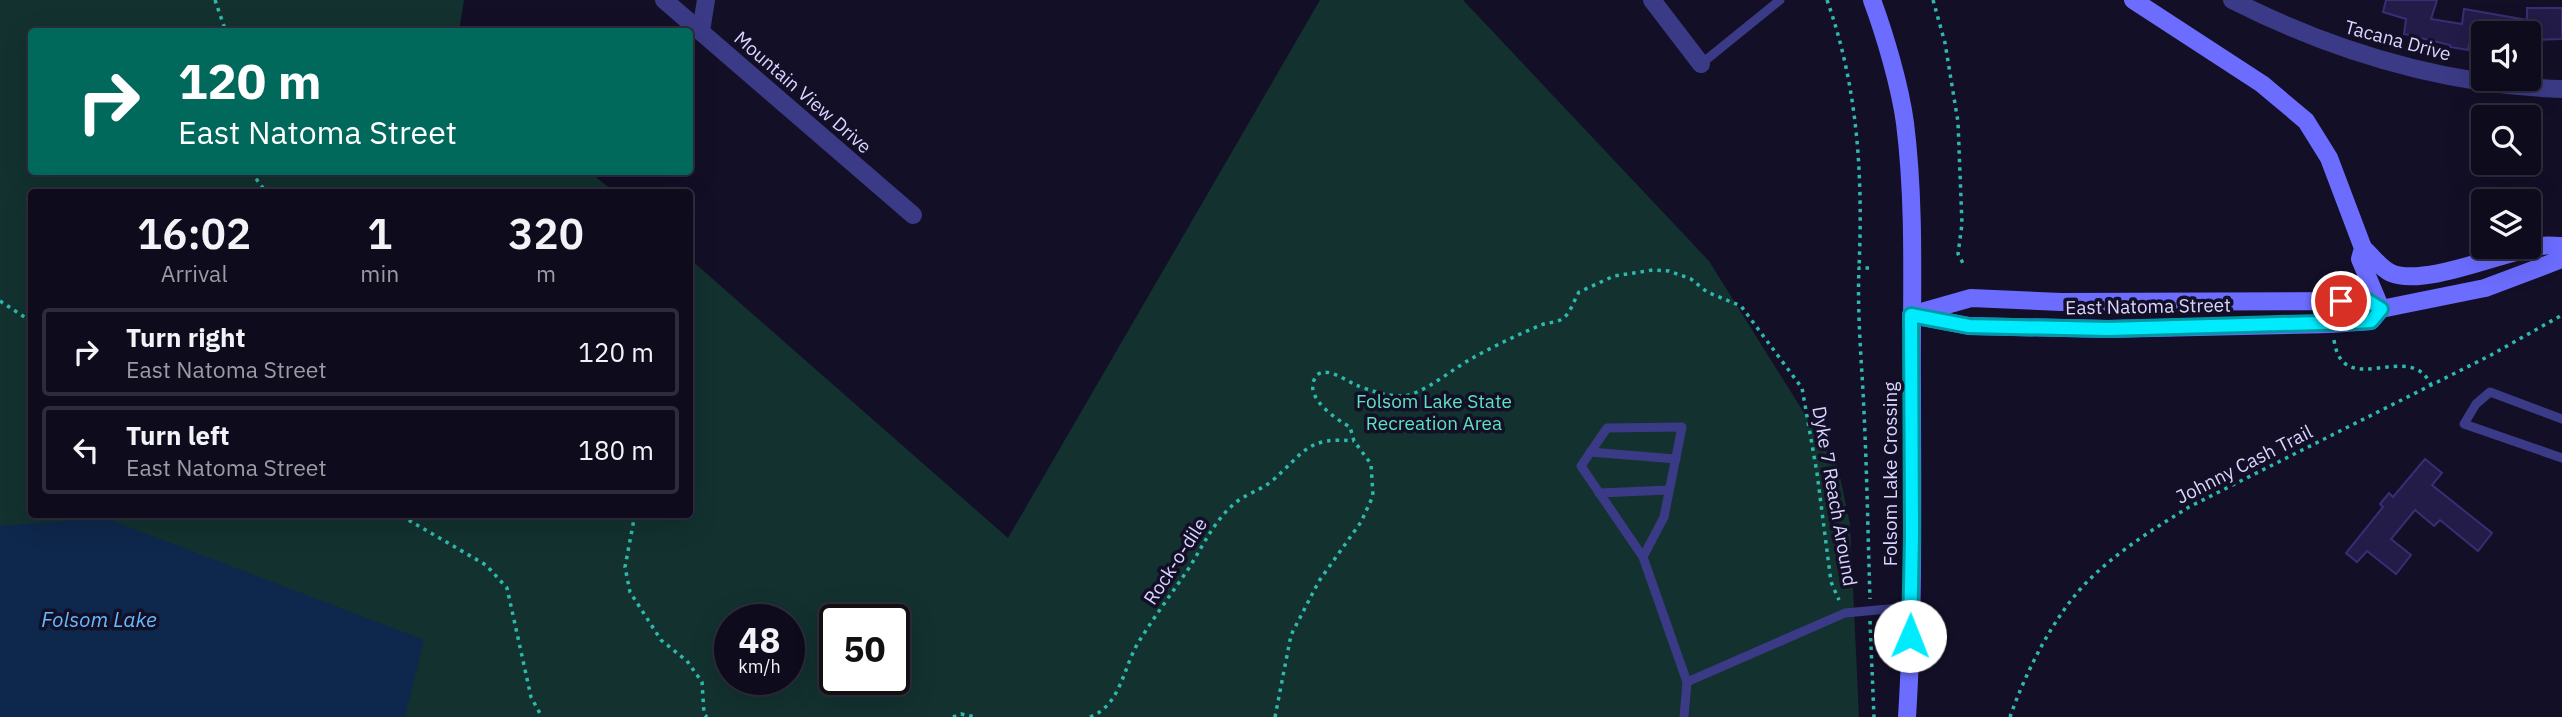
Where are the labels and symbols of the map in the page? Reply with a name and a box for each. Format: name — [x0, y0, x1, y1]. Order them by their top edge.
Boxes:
street label: Tacana Drive — [2342, 14, 2454, 66]
street label: Mountain View Drive — [729, 26, 877, 158]
pin — [2311, 271, 2371, 331]
street label: East Natoma Street — [2065, 293, 2231, 319]
street label: Folsom Lake Crossing — [1878, 382, 1902, 566]
park label: Folsom Lake State Recreation Area — [1356, 389, 1512, 435]
street label: Dyke 7 Reach Around — [1807, 404, 1863, 588]
street label: Johnny Cash Trail — [2172, 419, 2316, 509]
street label: Rock-o-dile — [1138, 513, 1212, 609]
position arrow — [1873, 599, 1947, 673]
speed limit sign: 50 — [819, 604, 910, 695]
water label: Folsom Lake — [41, 605, 157, 633]

